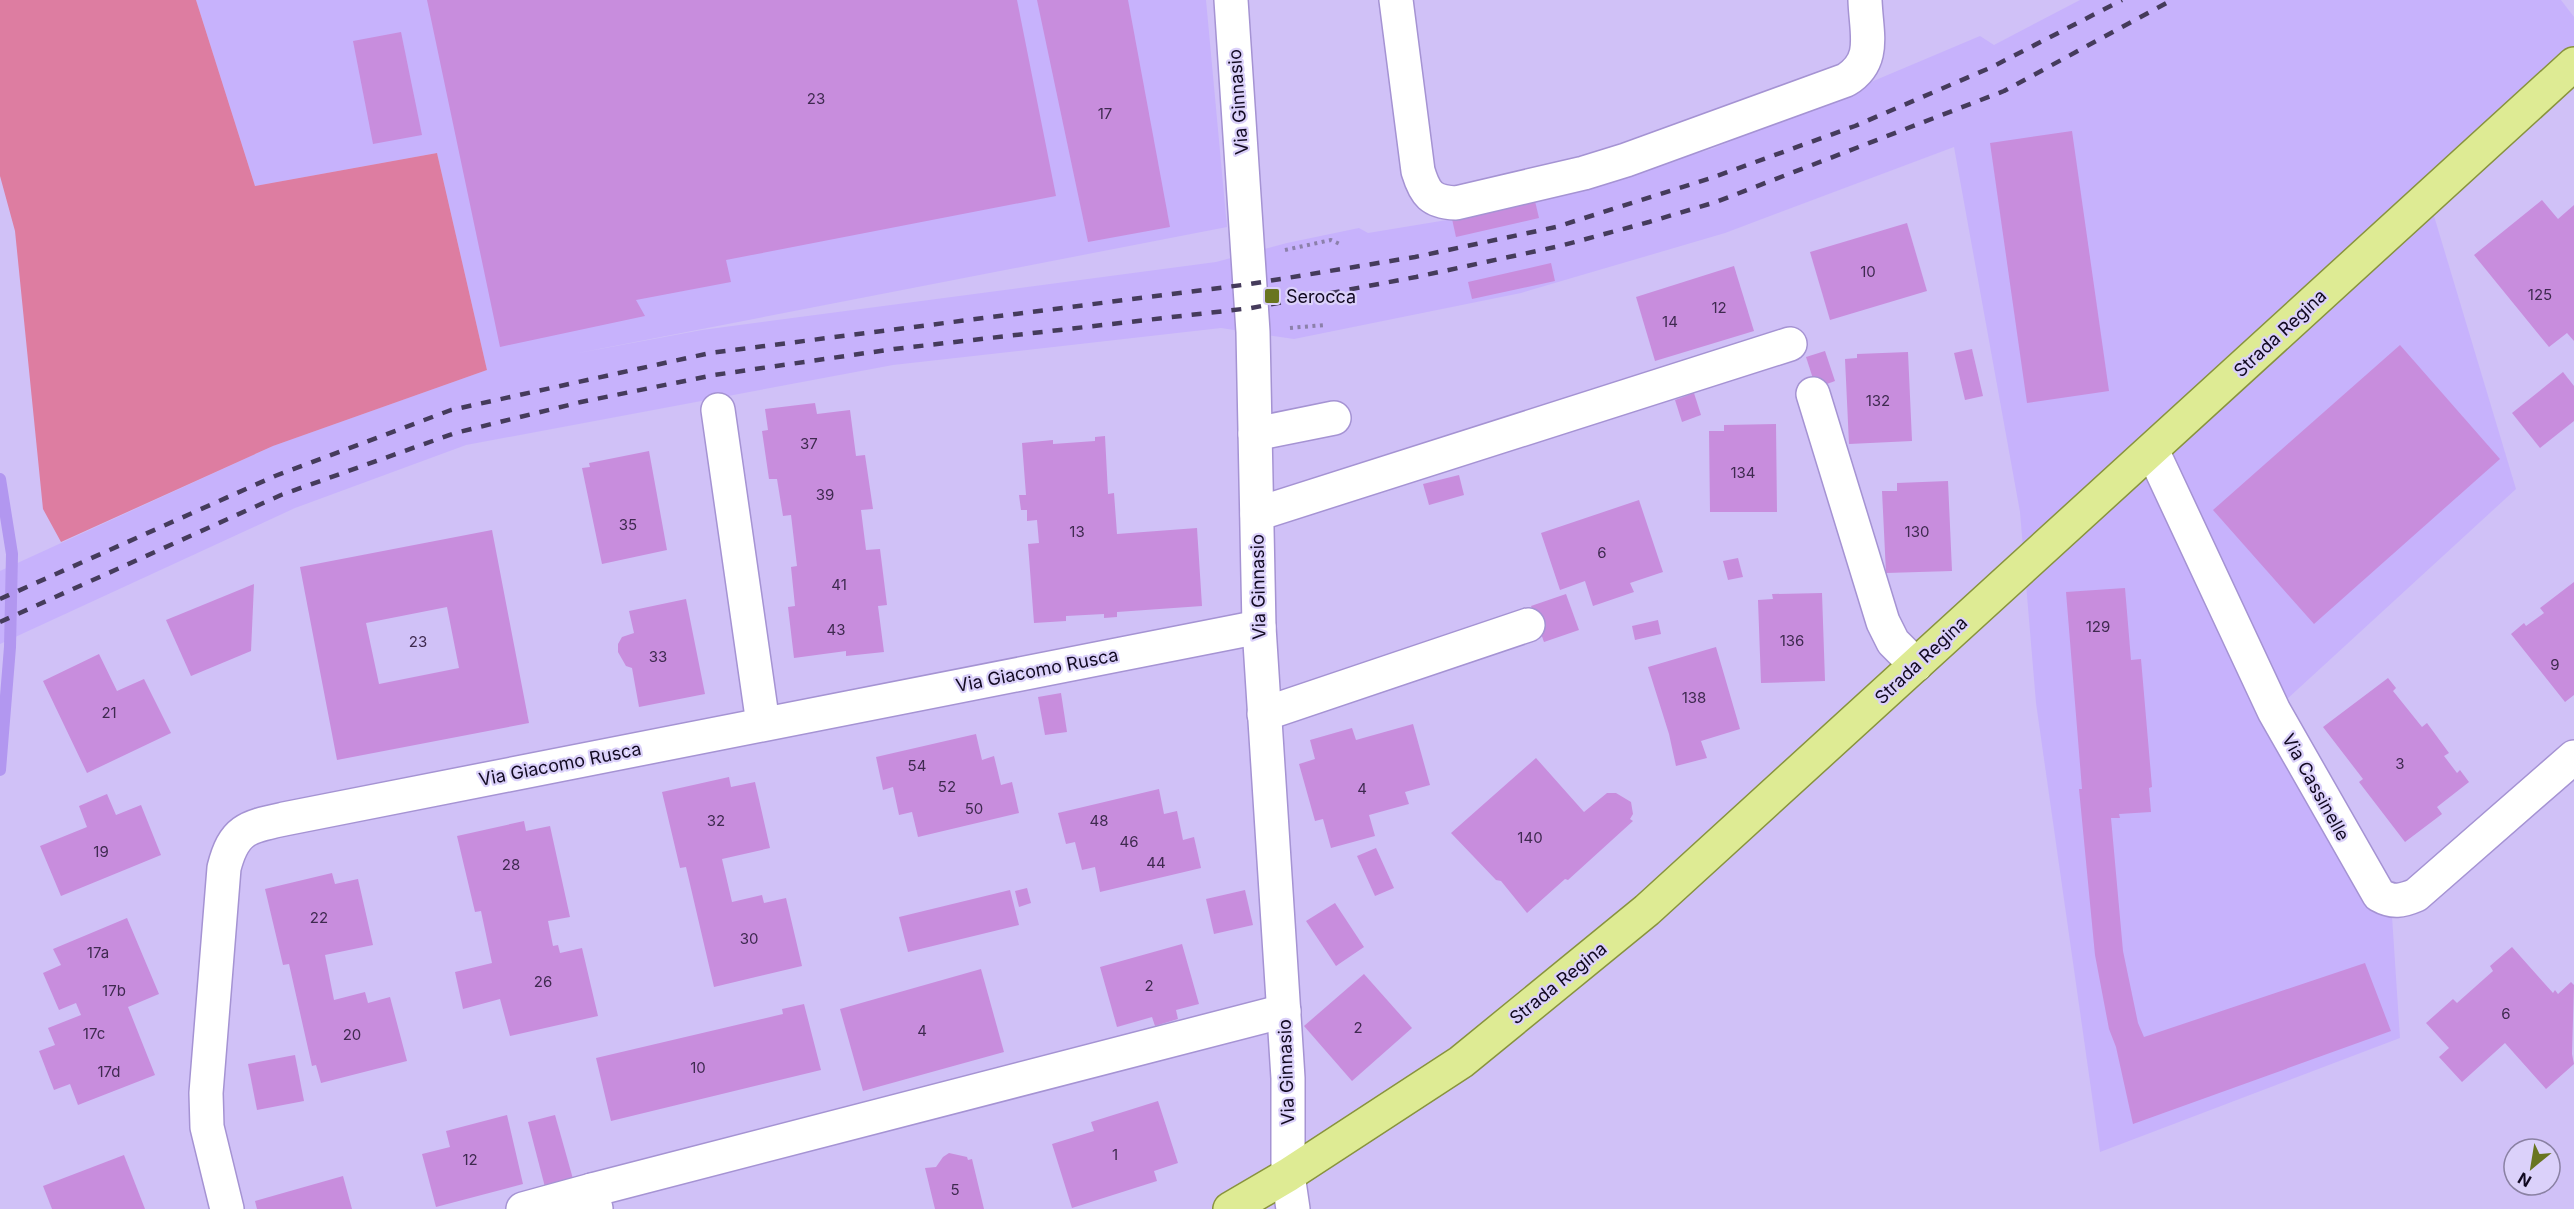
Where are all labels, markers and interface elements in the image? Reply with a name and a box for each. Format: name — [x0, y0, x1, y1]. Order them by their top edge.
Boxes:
street label: Via Ginnasio — [1224, 49, 1252, 155]
house number: 23 — [807, 89, 825, 108]
house number: 17 — [1098, 104, 1112, 123]
house number: 10 — [1860, 262, 1876, 281]
street label: Strada Regina — [2230, 285, 2330, 381]
house number: 125 — [2528, 285, 2552, 304]
place label: Serocca — [1286, 286, 1356, 307]
marker: Serocca — [1263, 287, 1281, 305]
house number: 12 — [1711, 298, 1727, 317]
house number: 14 — [1662, 312, 1678, 331]
house number: 132 — [1866, 391, 1890, 410]
house number: 37 — [800, 434, 818, 453]
house number: 134 — [1730, 463, 1756, 482]
house number: 39 — [816, 485, 834, 504]
house number: 35 — [619, 515, 637, 534]
house number: 13 — [1069, 522, 1085, 541]
house number: 130 — [1905, 522, 1929, 541]
street label: Via Ginnasio — [1247, 534, 1269, 640]
house number: 6 — [1597, 543, 1607, 562]
house number: 41 — [831, 575, 847, 594]
street label: Strada Regina — [1871, 612, 1971, 708]
house number: 129 — [2086, 617, 2110, 636]
house number: 43 — [827, 620, 845, 639]
house number: 136 — [1780, 631, 1804, 650]
house number: 23 — [409, 632, 427, 651]
street label: Via Giacomo Rusca — [954, 644, 1120, 696]
house number: 33 — [649, 647, 667, 666]
house number: 9 — [2550, 655, 2560, 674]
house number: 138 — [1682, 688, 1706, 707]
house number: 21 — [101, 703, 117, 722]
street label: Via Cassinelle — [2278, 730, 2354, 844]
street label: Via Giacomo Rusca — [477, 738, 643, 790]
house number: 3 — [2395, 754, 2405, 773]
house number: 54 — [908, 756, 926, 775]
house number: 52 — [938, 777, 956, 796]
house number: 4 — [1357, 779, 1367, 798]
house number: 50 — [965, 799, 983, 818]
house number: 32 — [707, 811, 725, 830]
house number: 48 — [1090, 811, 1108, 830]
house number: 140 — [1517, 828, 1543, 847]
house number: 46 — [1120, 832, 1139, 851]
house number: 19 — [93, 842, 109, 861]
house number: 44 — [1146, 853, 1166, 872]
house number: 28 — [502, 855, 520, 874]
house number: 22 — [310, 908, 328, 927]
house number: 30 — [740, 929, 758, 948]
street label: Strada Regina — [1505, 938, 1611, 1028]
house number: 17a — [87, 943, 109, 962]
house number: 26 — [534, 972, 552, 991]
house number: 2 — [1144, 976, 1154, 995]
house number: 17b — [102, 981, 126, 1000]
house number: 6 — [2501, 1004, 2511, 1023]
house number: 2 — [1353, 1018, 1363, 1037]
street label: Via Ginnasio — [1274, 1019, 1298, 1125]
house number: 4 — [917, 1021, 927, 1040]
house number: 17c — [83, 1024, 105, 1043]
house number: 20 — [343, 1025, 361, 1044]
house number: 10 — [690, 1058, 706, 1077]
house number: 17d — [97, 1062, 121, 1081]
north arrow — [2502, 1137, 2562, 1197]
house number: 1 — [1112, 1145, 1118, 1164]
house number: 12 — [462, 1150, 478, 1169]
text: N — [2514, 1168, 2535, 1192]
house number: 5 — [950, 1180, 960, 1199]

